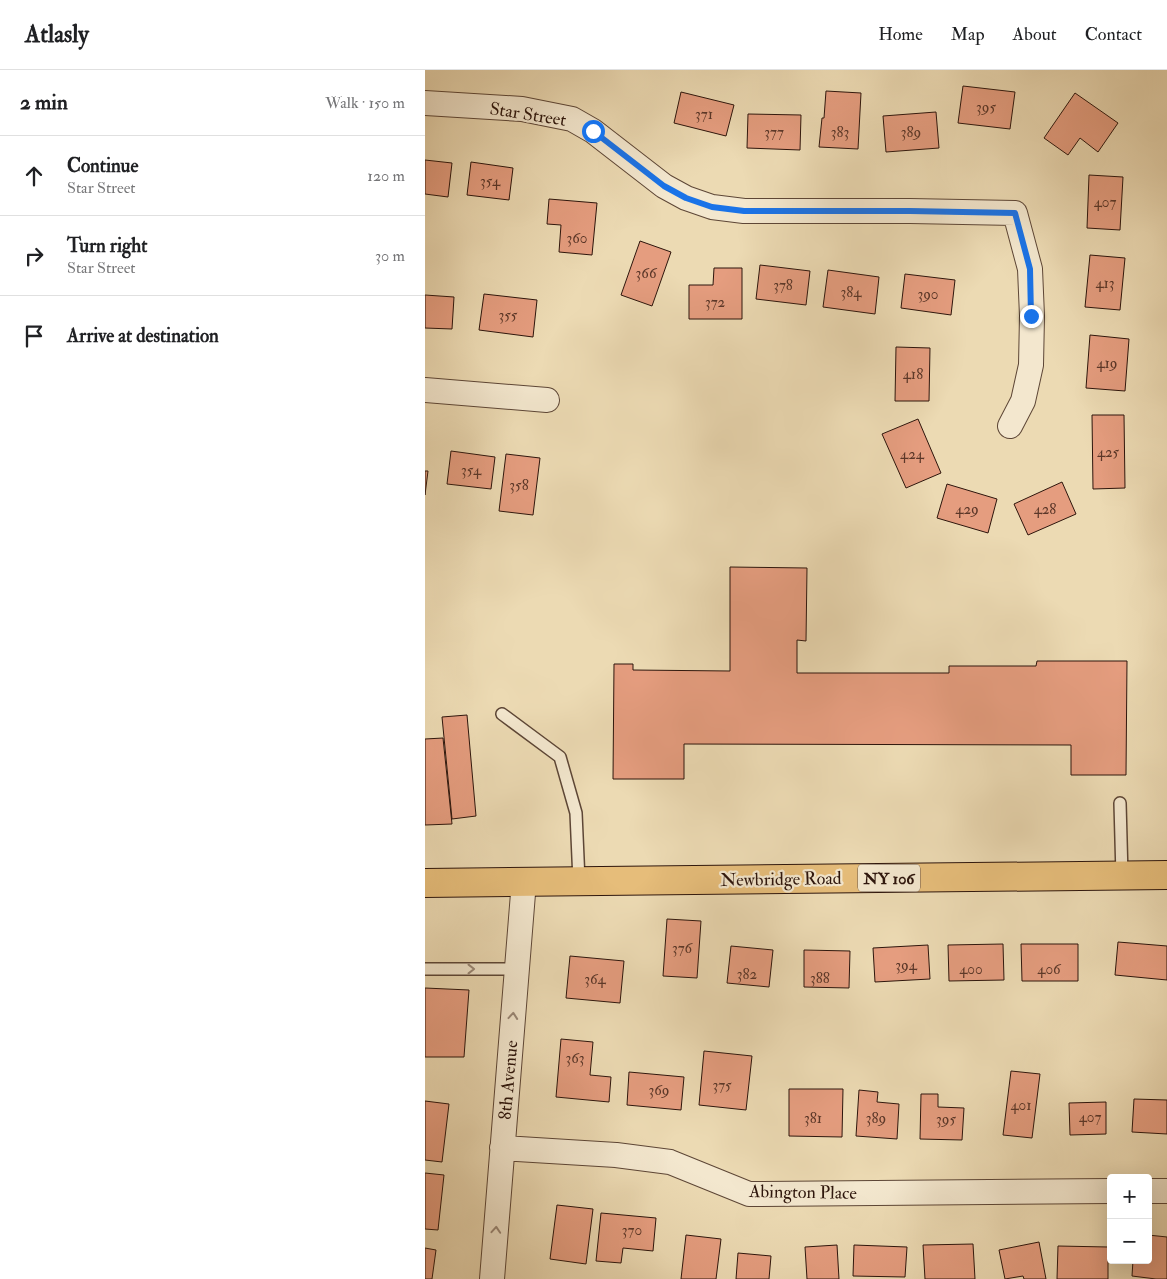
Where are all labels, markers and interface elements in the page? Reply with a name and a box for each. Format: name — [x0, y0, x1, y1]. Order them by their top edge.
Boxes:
text: Atlasly — [25, 19, 89, 50]
text: Home — [878, 23, 923, 46]
text: Map — [951, 23, 985, 46]
text: About — [1013, 23, 1057, 46]
text: Contact — [1085, 23, 1142, 46]
text: 2 min — [20, 89, 68, 116]
text: Walk · 150 m — [325, 93, 405, 113]
street label: Star Street — [488, 97, 568, 132]
house number: 395 — [976, 98, 996, 117]
house number: 371 — [695, 105, 713, 124]
route start — [582, 120, 605, 143]
house number: 377 — [764, 123, 784, 142]
house number: 383 — [831, 123, 849, 142]
house number: 389 — [901, 123, 921, 142]
text: Continue — [67, 154, 138, 178]
icon: ahead — [20, 162, 48, 190]
text: 120 m — [367, 166, 405, 186]
house number: 354 — [480, 172, 501, 191]
text: Star Street — [67, 178, 136, 198]
house number: 407 — [1094, 193, 1116, 212]
house number: 360 — [566, 229, 588, 248]
text: Turn right — [67, 234, 147, 258]
icon: right — [20, 242, 48, 270]
text: 30 m — [375, 246, 405, 266]
text: Star Street — [67, 258, 136, 278]
house number: 366 — [636, 264, 658, 283]
house number: 413 — [1095, 274, 1115, 293]
house number: 378 — [773, 276, 793, 295]
house number: 384 — [841, 283, 862, 302]
house number: 390 — [917, 285, 939, 304]
house number: 372 — [705, 293, 726, 312]
route end — [1020, 305, 1043, 328]
house number: 355 — [499, 306, 518, 325]
icon: arrive — [20, 322, 48, 350]
text: Arrive at destination — [67, 324, 219, 348]
house number: 419 — [1096, 354, 1118, 373]
house number: 418 — [903, 365, 923, 384]
house number: 425 — [1097, 443, 1120, 462]
house number: 424 — [900, 445, 925, 464]
house number: 354 — [461, 461, 482, 480]
house number: 358 — [509, 476, 529, 495]
house number: 429 — [955, 500, 979, 519]
house number: 428 — [1034, 500, 1056, 519]
road number: NY 106 — [858, 864, 920, 891]
street label: Newbridge Road — [720, 867, 842, 892]
house number: 376 — [672, 939, 694, 958]
house number: 394 — [895, 956, 918, 975]
house number: 400 — [959, 960, 983, 979]
house number: 406 — [1037, 960, 1062, 979]
one-way arrow — [468, 964, 475, 974]
house number: 382 — [737, 965, 758, 984]
house number: 388 — [810, 969, 830, 988]
house number: 364 — [584, 970, 607, 989]
one-way arrow — [507, 1012, 518, 1020]
street label: 8th Avenue — [494, 1039, 523, 1121]
house number: 363 — [565, 1049, 585, 1068]
house number: 375 — [712, 1076, 732, 1095]
house number: 369 — [649, 1081, 670, 1100]
house number: 401 — [1010, 1096, 1032, 1115]
house number: 407 — [1079, 1108, 1101, 1127]
house number: 381 — [804, 1109, 822, 1128]
house number: 389 — [866, 1109, 886, 1128]
house number: 395 — [936, 1110, 956, 1129]
map controls — [1107, 1174, 1152, 1264]
button: + — [1107, 1174, 1152, 1219]
street label: Abington Place — [748, 1180, 858, 1205]
button: − — [1107, 1219, 1152, 1264]
house number: 370 — [622, 1221, 642, 1240]
one-way arrow — [490, 1226, 501, 1234]

